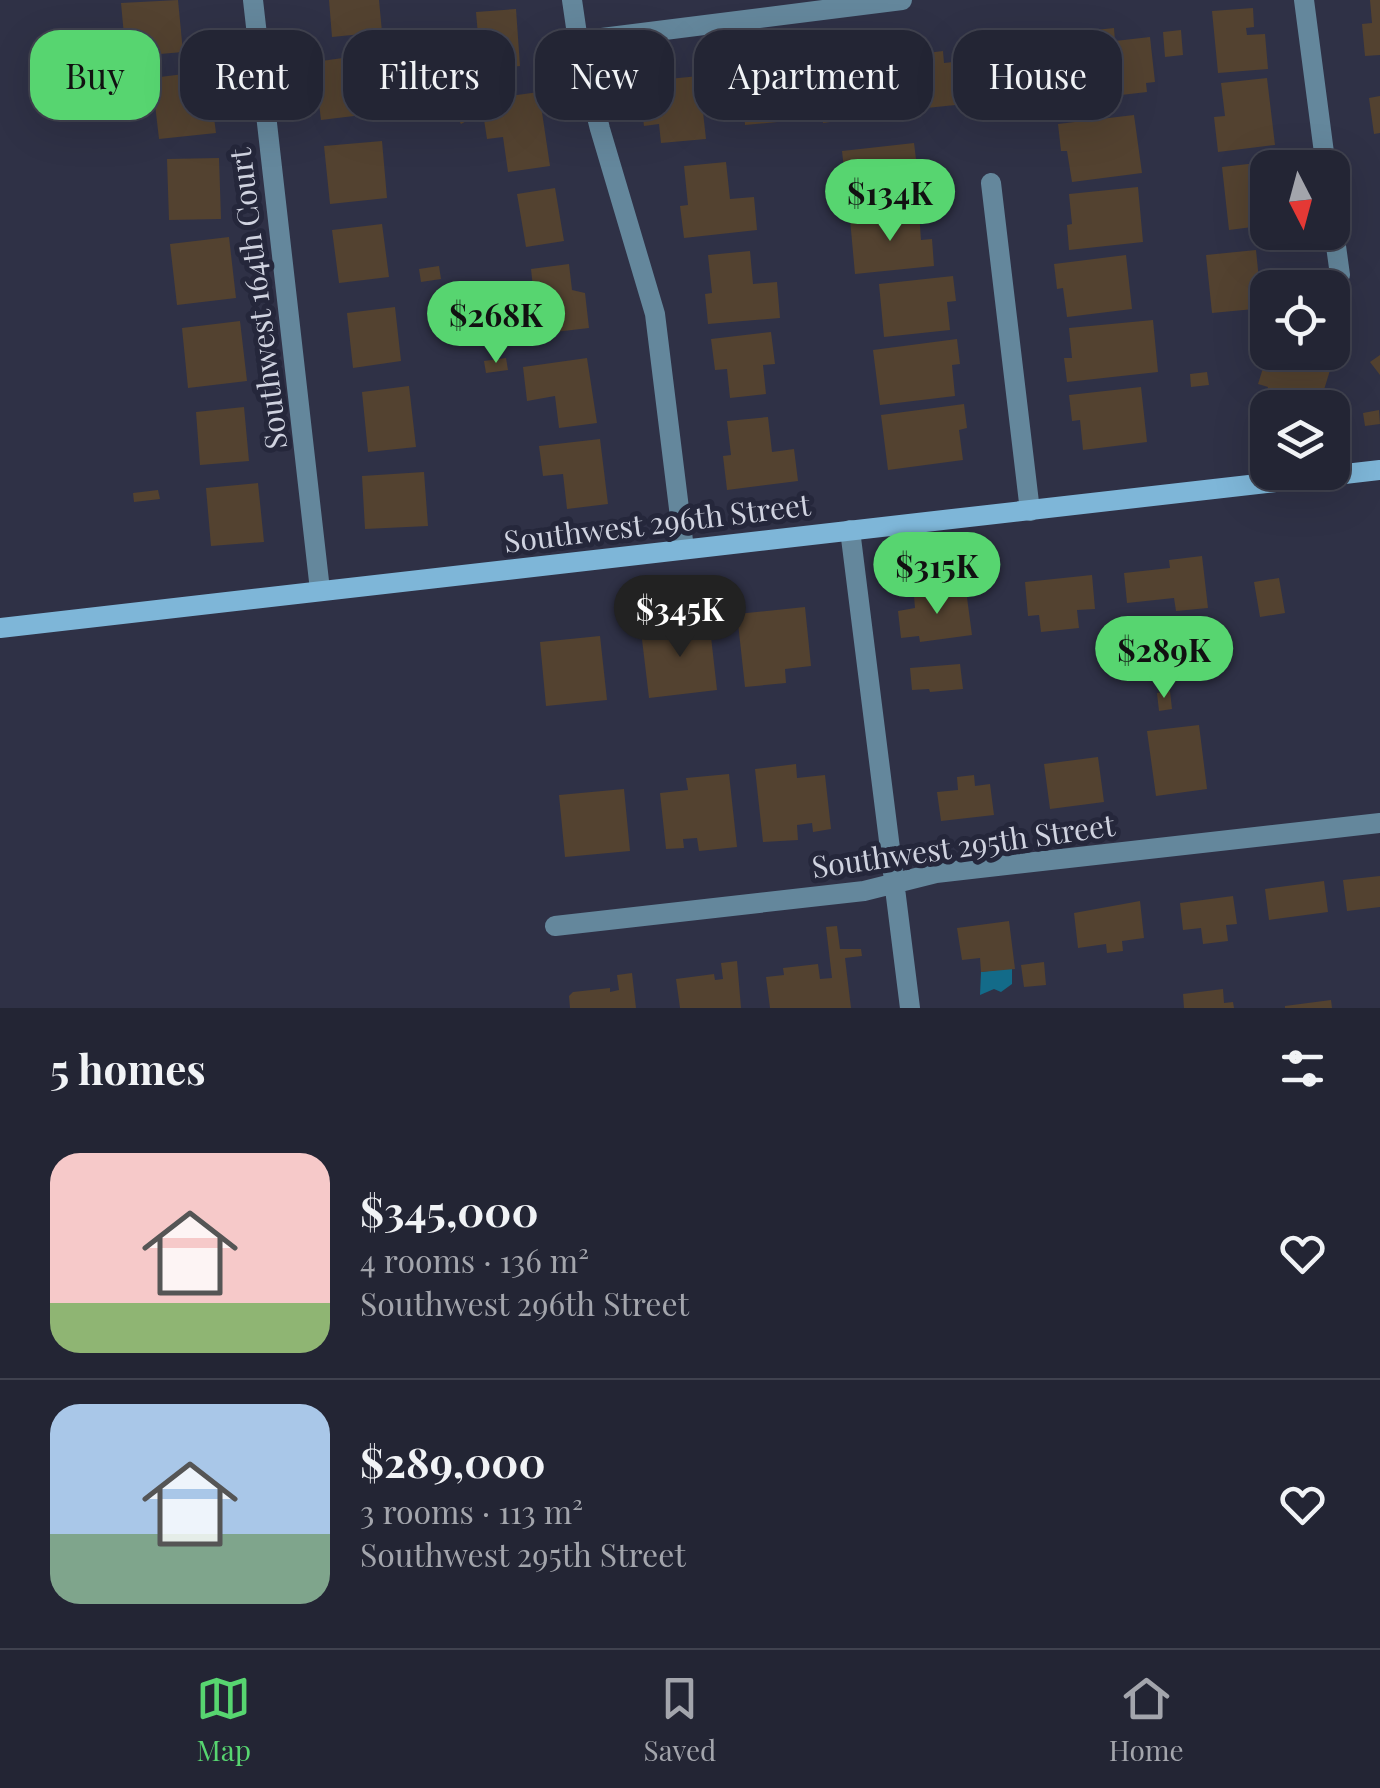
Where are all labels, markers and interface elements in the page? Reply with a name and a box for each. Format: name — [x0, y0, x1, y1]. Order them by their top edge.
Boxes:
chip: Buy — [30, 30, 160, 120]
chip: Rent — [180, 30, 323, 120]
chip: Filters — [343, 30, 515, 120]
chip: New — [535, 30, 674, 120]
chip: Apartment — [694, 30, 933, 120]
chip: House — [953, 30, 1122, 120]
street label: Southwest 164th Court — [219, 146, 295, 452]
north arrow — [1250, 150, 1350, 250]
map controls — [1250, 150, 1350, 490]
pin: $134K — [820, 159, 960, 244]
text: $134K — [847, 170, 933, 213]
button: locate — [1250, 270, 1350, 370]
pin: $268K — [426, 281, 566, 366]
text: $268K — [449, 292, 543, 335]
button: layers — [1250, 390, 1350, 490]
street label: Southwest 296th Street — [501, 483, 813, 561]
pin: $315K — [867, 532, 1007, 617]
text: $315K — [895, 543, 979, 586]
pin: $345K — [610, 575, 750, 660]
text: $345K — [636, 586, 724, 629]
pin: $289K — [1094, 616, 1234, 701]
text: $289K — [1117, 627, 1211, 670]
street label: Southwest 295th Street — [809, 804, 1117, 886]
text: 5 homes — [50, 1040, 206, 1096]
icon: filters — [1275, 1041, 1330, 1096]
text: $345,000 — [360, 1182, 539, 1238]
icon: home — [130, 1193, 250, 1313]
icon: heart — [1275, 1226, 1330, 1281]
text: 4 rooms · 136 m² — [360, 1238, 589, 1281]
text: Southwest 296th Street — [360, 1281, 689, 1324]
text: $289,000 — [360, 1433, 546, 1489]
icon: home — [130, 1444, 250, 1564]
icon: heart — [1275, 1477, 1330, 1532]
text: 3 rooms · 113 m² — [360, 1489, 583, 1532]
text: Southwest 295th Street — [360, 1532, 686, 1575]
tab: Map — [196, 1671, 251, 1768]
tab: Saved — [644, 1671, 716, 1768]
tab: Home — [1109, 1671, 1184, 1768]

